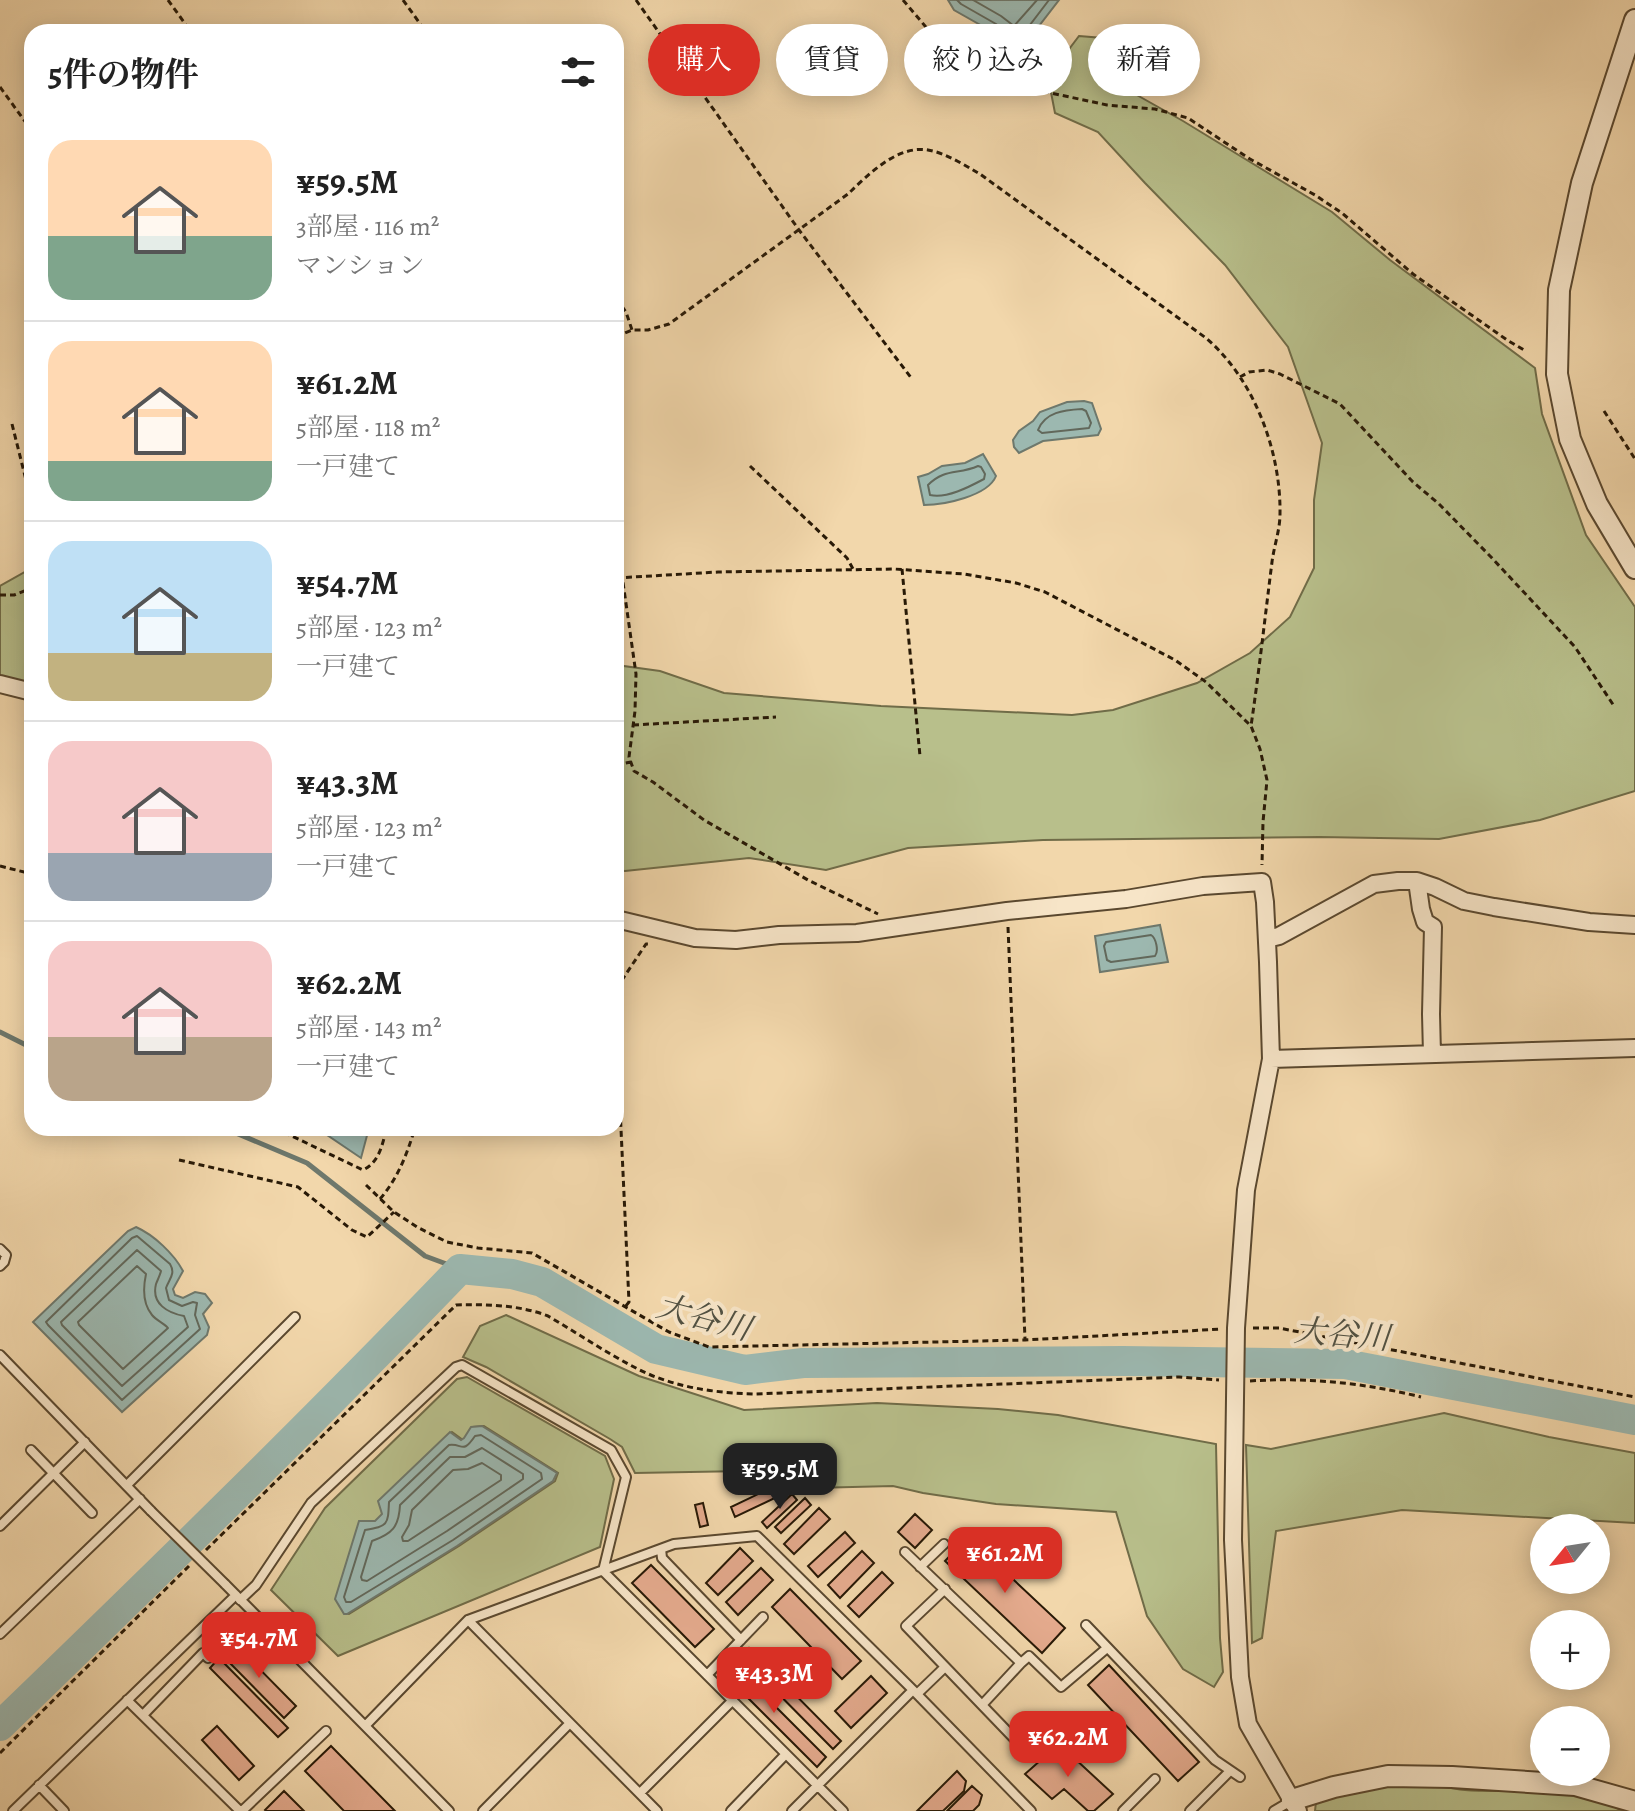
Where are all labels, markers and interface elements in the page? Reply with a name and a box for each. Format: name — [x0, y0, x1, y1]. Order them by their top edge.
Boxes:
chip: 購入 — [648, 24, 760, 96]
chip: 賃貸 — [776, 24, 888, 96]
chip: 絞り込み — [904, 24, 1072, 96]
chip: 新着 — [1088, 24, 1200, 96]
icon: filters — [556, 50, 600, 94]
text: 5件の物件 — [48, 51, 199, 98]
text: ¥59.5M — [296, 158, 398, 205]
icon: home — [112, 172, 208, 268]
text: 3部屋 · 116 m² — [296, 209, 439, 244]
text: マンション — [296, 248, 425, 283]
text: ¥61.2M — [296, 359, 398, 406]
icon: home — [112, 373, 208, 469]
text: 5部屋 · 118 m² — [296, 410, 440, 445]
text: 一戸建て — [296, 449, 400, 484]
text: ¥54.7M — [296, 559, 398, 606]
icon: home — [112, 573, 208, 669]
text: 5部屋 · 123 m² — [296, 610, 442, 645]
text: 一戸建て — [296, 649, 400, 684]
text: ¥43.3M — [296, 759, 399, 806]
icon: home — [112, 773, 208, 869]
text: 5部屋 · 123 m² — [296, 810, 442, 845]
text: 一戸建て — [296, 849, 400, 884]
text: ¥62.2M — [296, 959, 402, 1006]
icon: home — [112, 973, 208, 1069]
text: 5部屋 · 143 m² — [296, 1010, 441, 1045]
text: 一戸建て — [296, 1049, 400, 1084]
water label: 大谷川 — [652, 1283, 759, 1351]
water label: 大谷川 — [1292, 1308, 1395, 1360]
pin: ¥59.5M — [715, 1443, 845, 1511]
text: ¥59.5M — [741, 1451, 819, 1486]
north arrow — [1530, 1514, 1610, 1594]
map controls — [1530, 1514, 1610, 1786]
pin: ¥61.2M — [940, 1527, 1070, 1595]
text: ¥61.2M — [966, 1535, 1044, 1570]
button: + — [1530, 1610, 1610, 1690]
pin: ¥54.7M — [194, 1612, 324, 1680]
text: ¥54.7M — [220, 1620, 298, 1655]
pin: ¥43.3M — [709, 1647, 839, 1715]
text: ¥43.3M — [735, 1655, 813, 1690]
button: − — [1530, 1706, 1610, 1786]
pin: ¥62.2M — [1003, 1711, 1133, 1779]
text: ¥62.2M — [1027, 1719, 1109, 1754]

